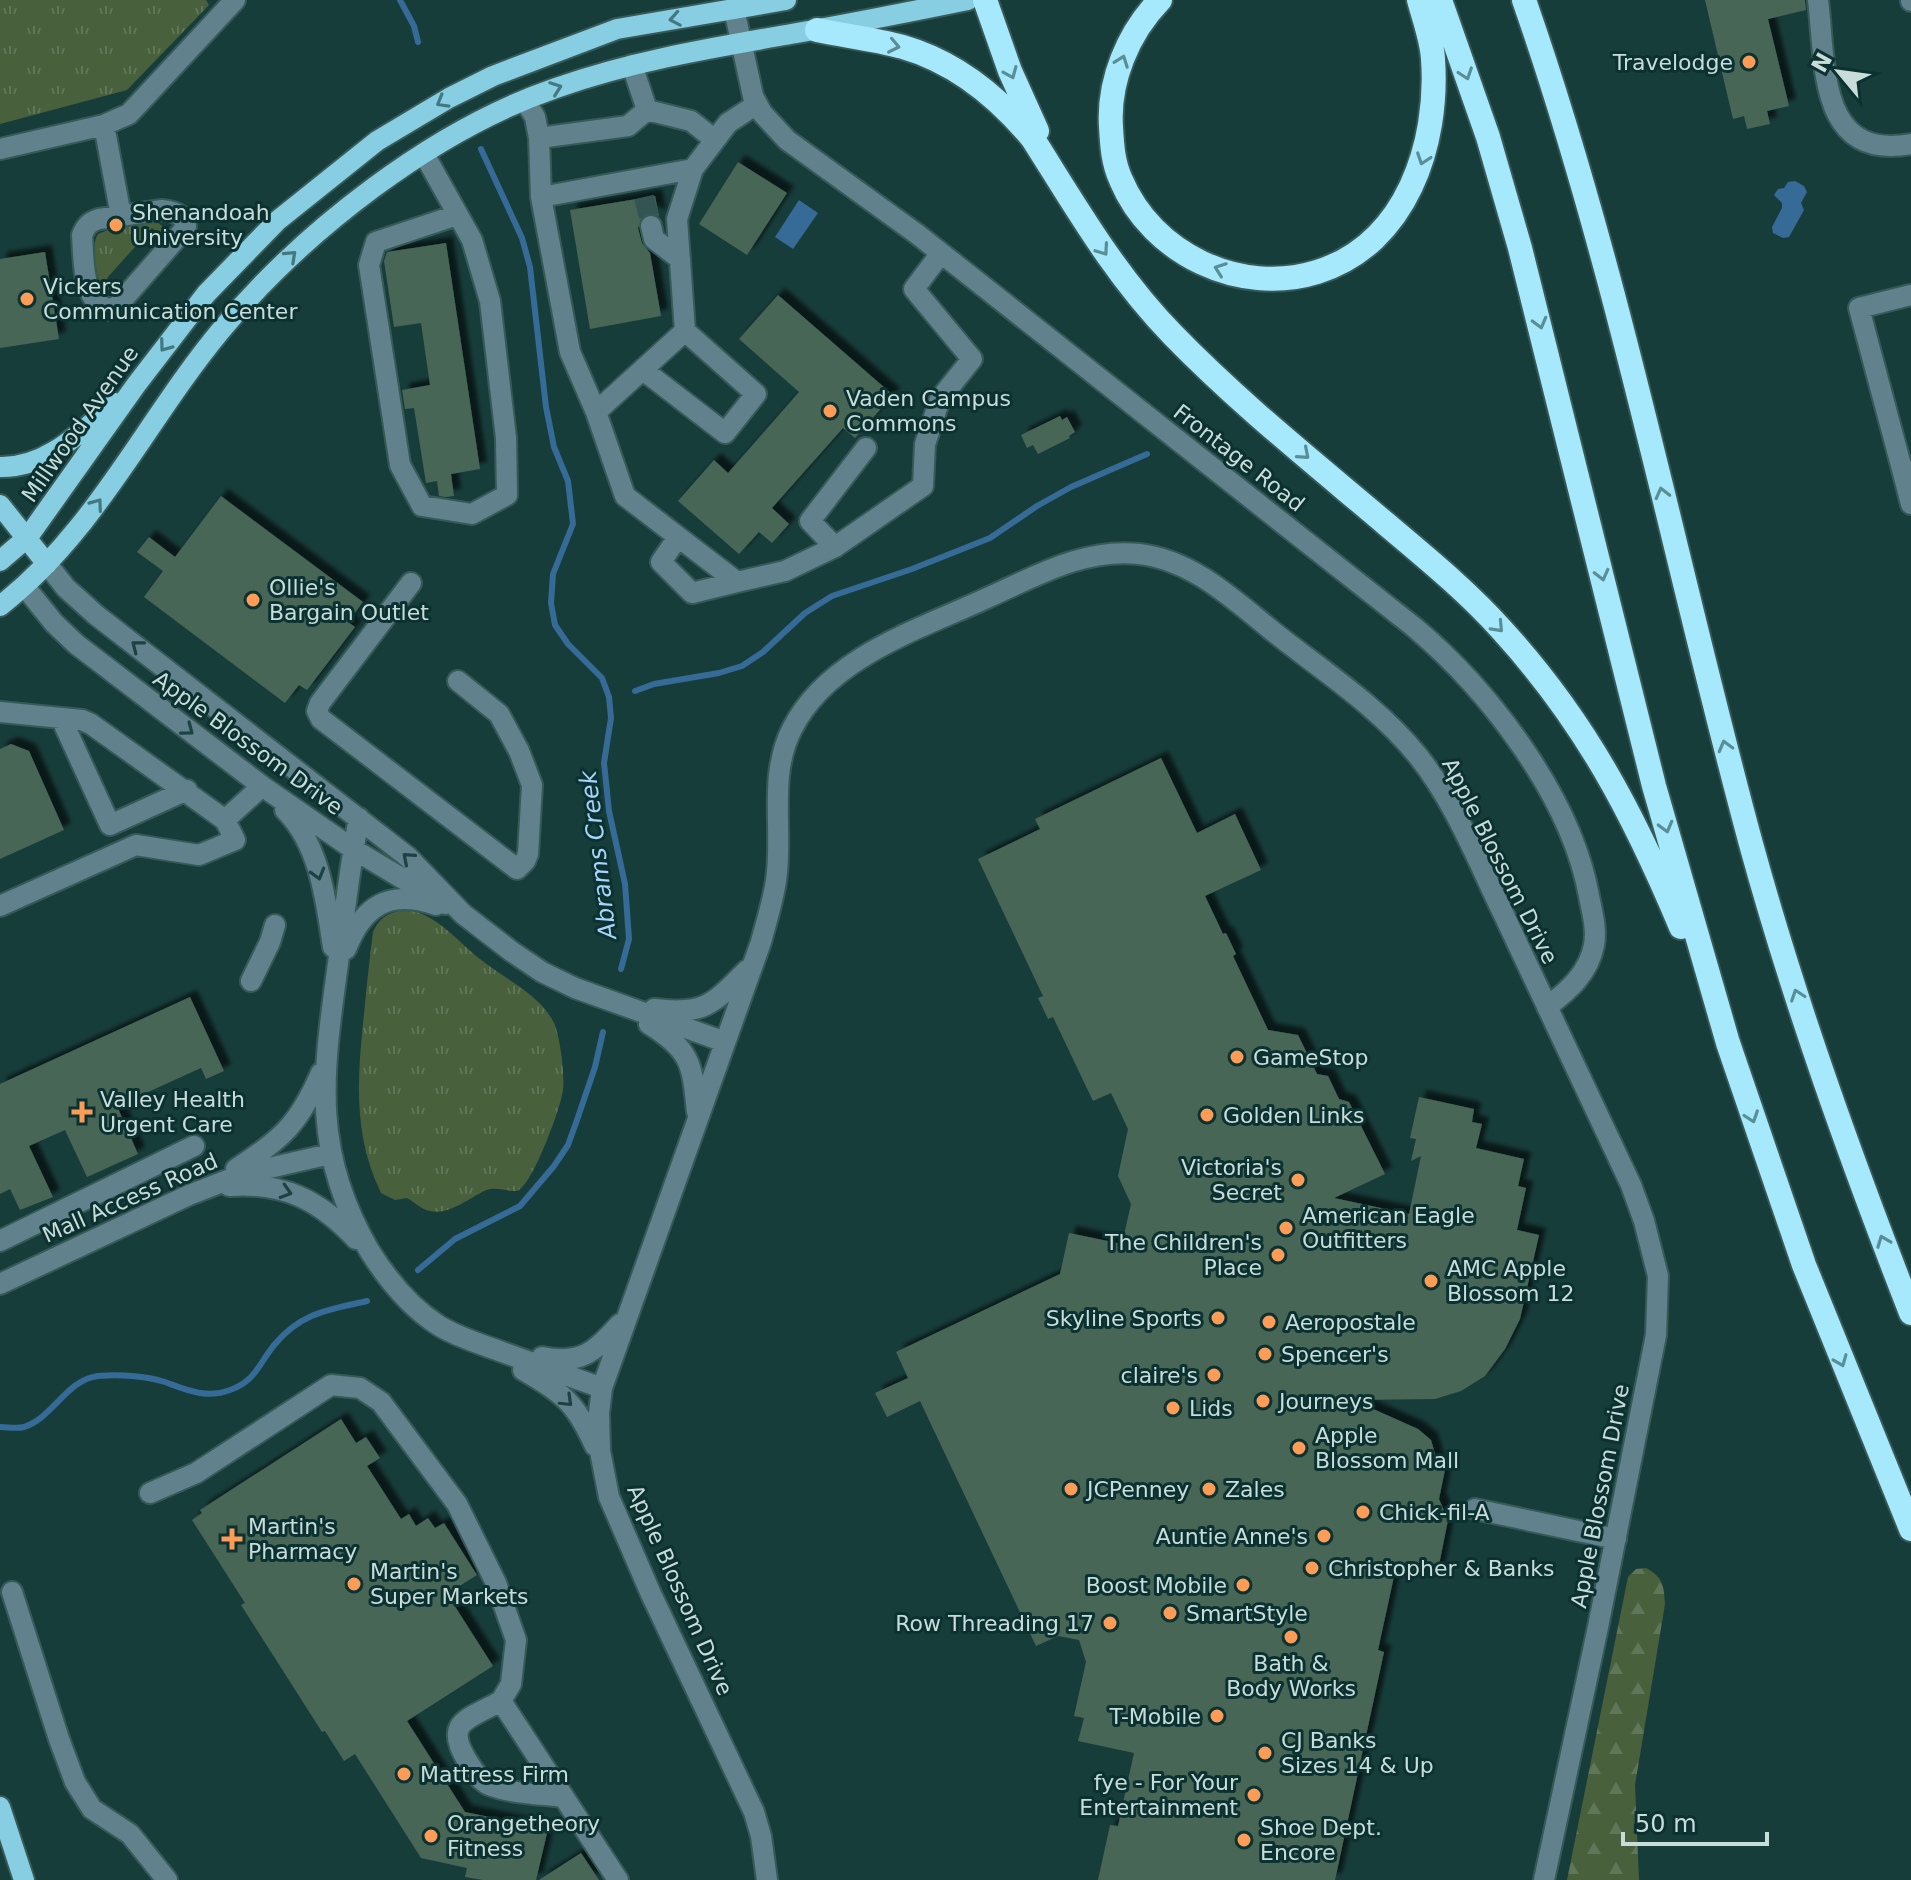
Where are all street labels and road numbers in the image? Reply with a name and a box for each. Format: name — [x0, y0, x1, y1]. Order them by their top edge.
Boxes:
street label: Millwood Avenue — [17, 341, 143, 507]
street label: Frontage Road — [1169, 399, 1309, 517]
street label: Apple Blossom Drive — [149, 666, 347, 820]
street label: Apple Blossom Drive — [1437, 754, 1563, 968]
street label: Mall Access Road — [38, 1148, 222, 1248]
street label: Apple Blossom Drive — [1566, 1382, 1634, 1610]
street label: Apple Blossom Drive — [622, 1481, 738, 1699]

